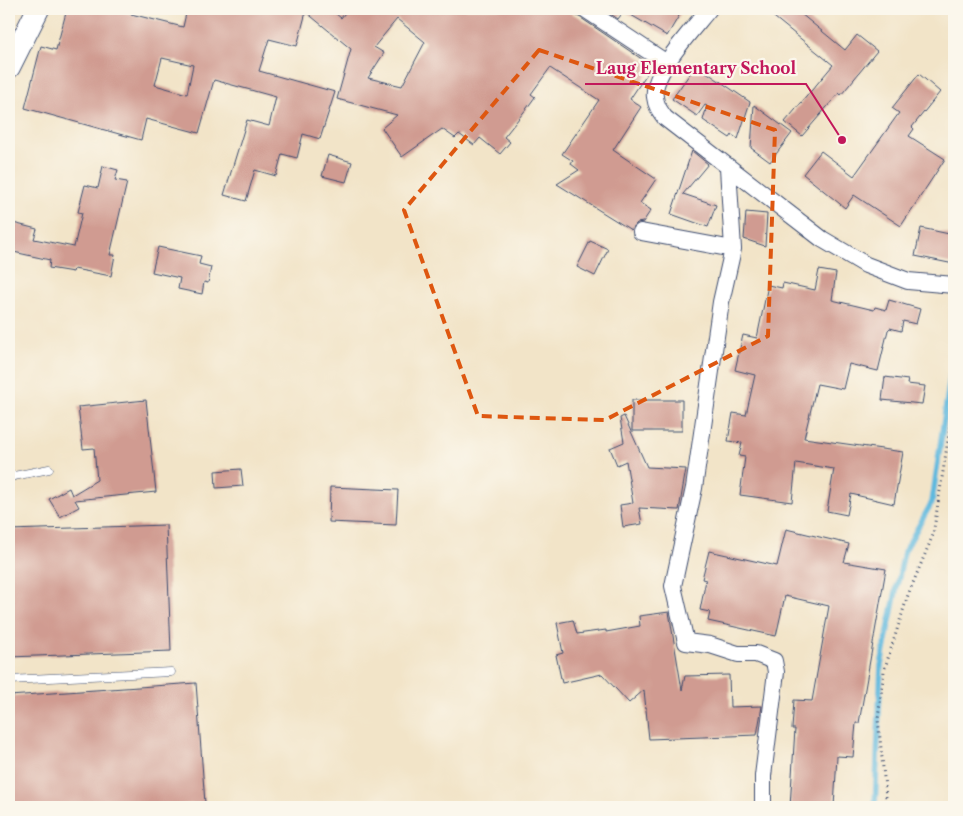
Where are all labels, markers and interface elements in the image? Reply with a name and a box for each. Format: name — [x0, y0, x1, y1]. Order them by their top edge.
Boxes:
callout: Laug Elementary School — [585, 53, 806, 84]
text: Laug Elementary School — [596, 58, 796, 78]

